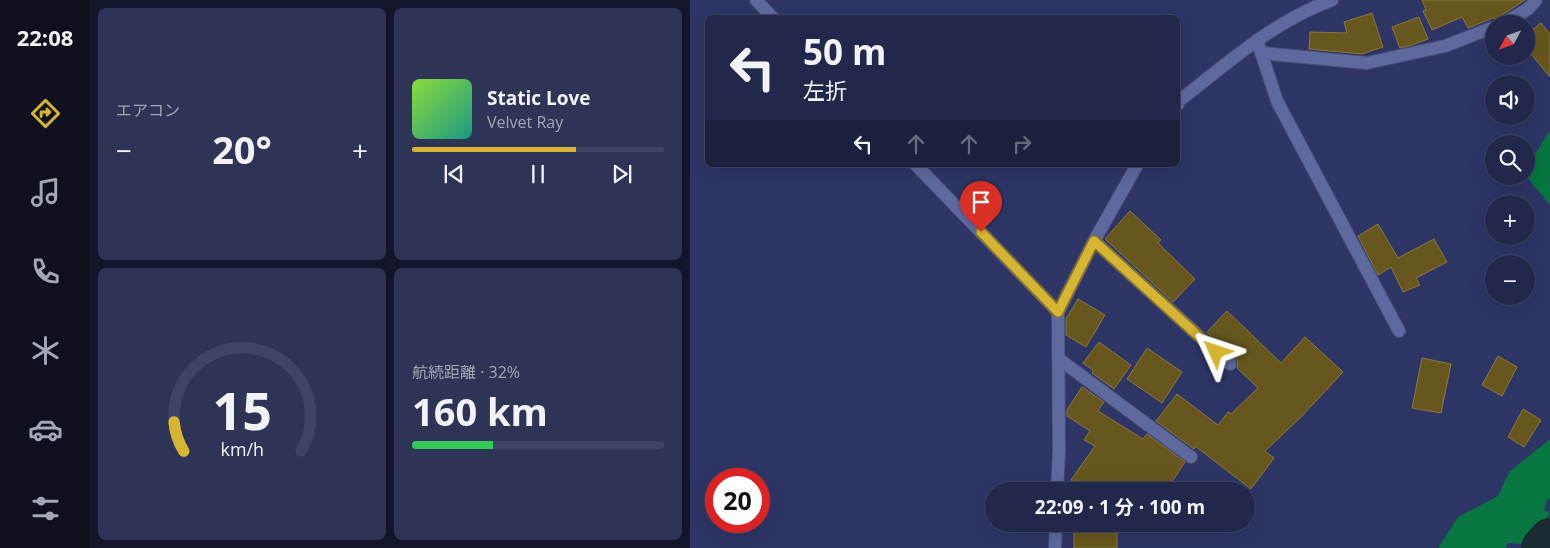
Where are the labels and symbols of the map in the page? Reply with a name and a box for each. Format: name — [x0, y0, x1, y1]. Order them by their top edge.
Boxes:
north arrow — [1485, 15, 1535, 65]
pin — [960, 181, 1002, 232]
position arrow — [1189, 325, 1241, 377]
speed limit sign: 20 — [705, 468, 770, 533]

